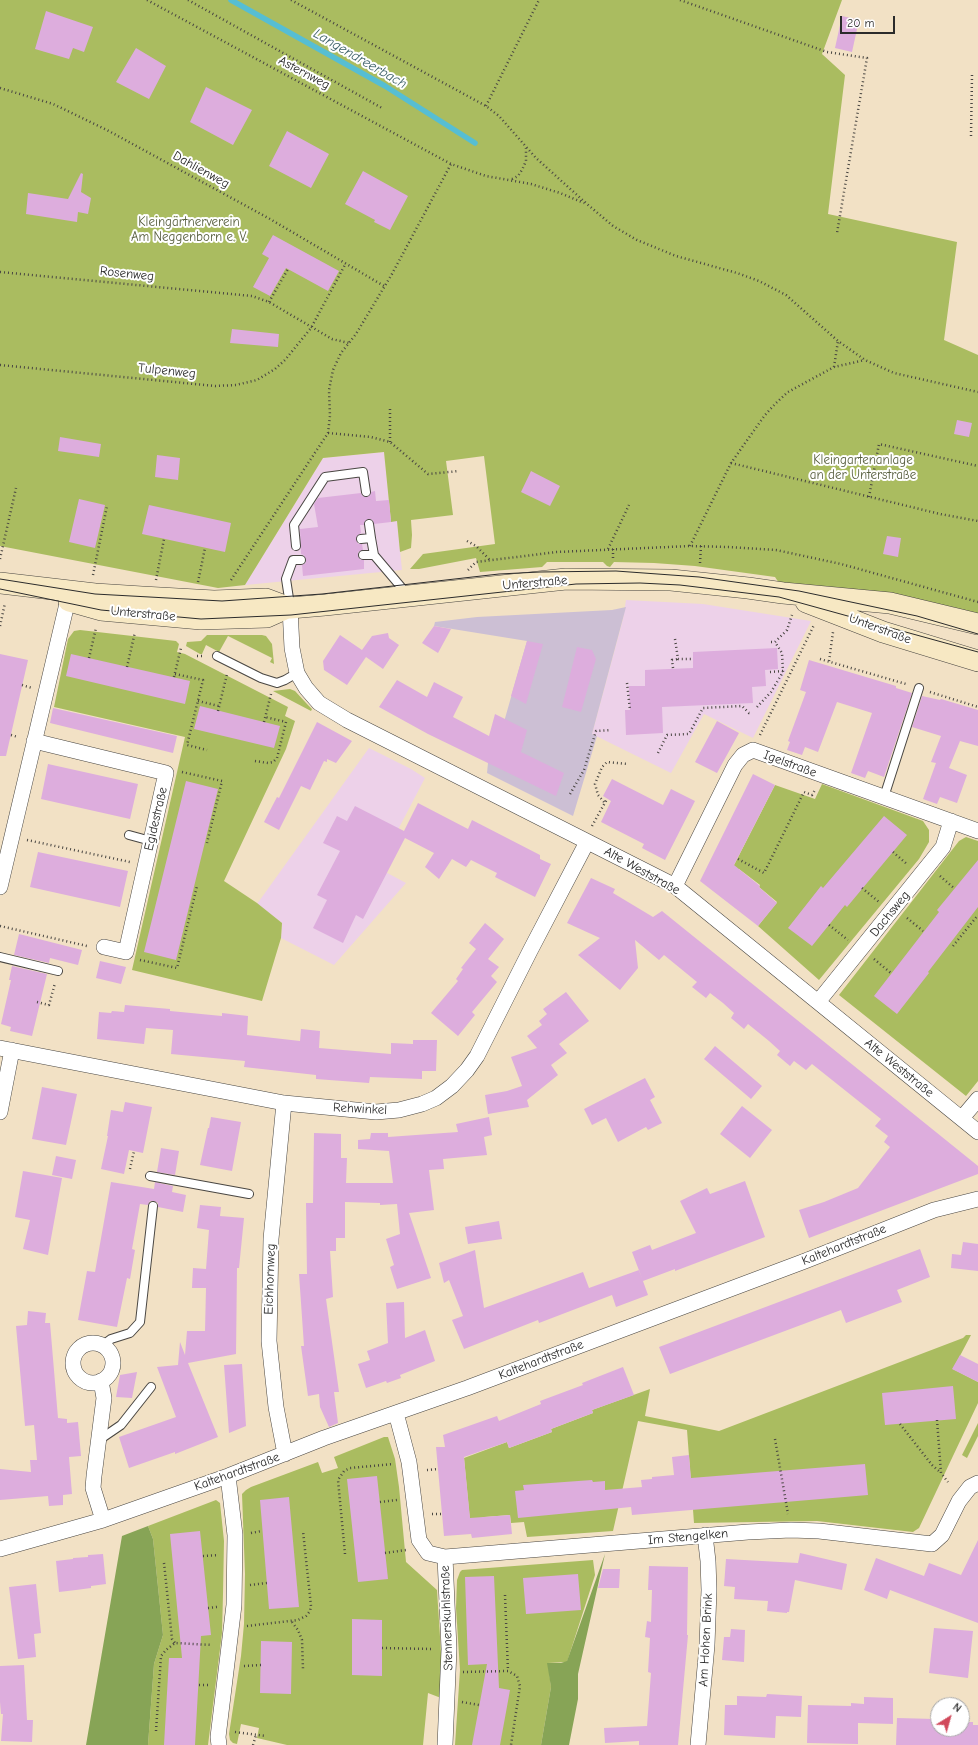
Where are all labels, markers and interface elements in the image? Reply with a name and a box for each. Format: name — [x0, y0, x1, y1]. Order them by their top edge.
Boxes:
scale bar — [842, 8, 897, 34]
text: 20 m — [847, 16, 875, 30]
water label: Langendreerbach — [310, 25, 410, 93]
street label: Asternweg — [276, 53, 332, 93]
street label: Dahlienweg — [170, 148, 232, 192]
park label: Kleingärtnerverein Am Neggenborn e. V. — [131, 214, 247, 245]
street label: Rosenweg — [99, 263, 155, 285]
street label: Tulpenweg — [137, 360, 197, 382]
park label: Kleingartenanlage an der Unterstraße — [810, 452, 916, 483]
street label: Unterstraße — [502, 572, 568, 594]
street label: Unterstraße — [110, 603, 176, 625]
street label: Unterstraße — [847, 611, 913, 647]
street label: Igelstraße — [761, 747, 819, 781]
street label: Egidestraße — [141, 785, 171, 853]
street label: Alte Weststraße — [601, 844, 683, 898]
street label: Dachsweg — [867, 888, 913, 940]
street label: Alte Weststraße — [861, 1035, 937, 1101]
street label: Rehwinkel — [332, 1100, 388, 1118]
street label: Kaltehardtstraße — [799, 1221, 889, 1269]
street label: Eichhornweg — [261, 1243, 279, 1315]
street label: Kaltehardtstraße — [496, 1337, 586, 1383]
street label: Kaltehardtstraße — [192, 1449, 282, 1495]
street label: Im Stengelken — [647, 1526, 729, 1548]
street label: Stennerskuhlstraße — [437, 1565, 457, 1671]
street label: Am Hohen Brink — [696, 1593, 716, 1687]
north arrow — [930, 1697, 970, 1737]
text: N — [950, 1700, 964, 1715]

